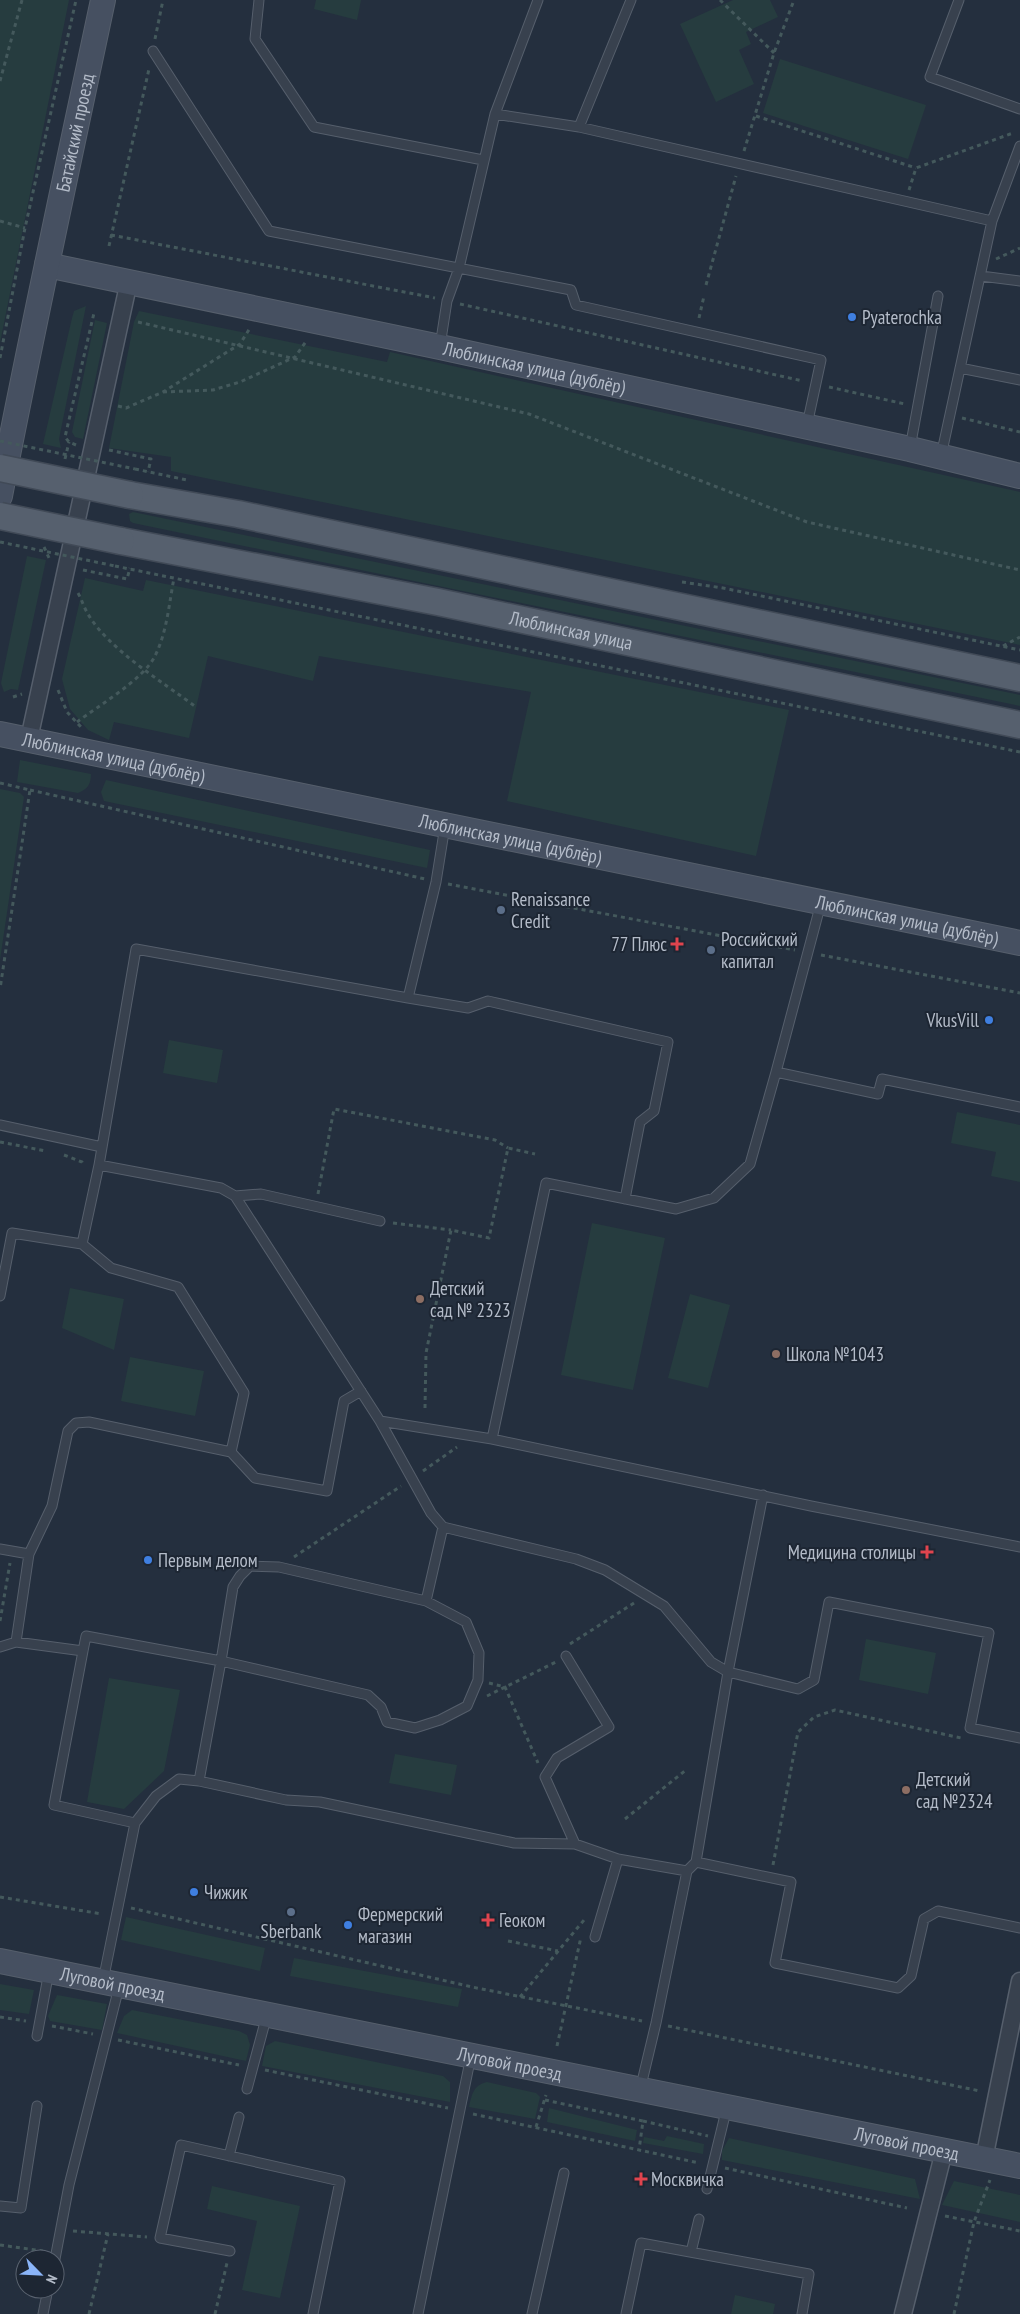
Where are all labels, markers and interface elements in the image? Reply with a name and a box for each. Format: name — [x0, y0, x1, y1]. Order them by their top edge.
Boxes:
street label: Батайский проезд — [50, 71, 99, 194]
place label: Pyaterochka — [862, 305, 942, 329]
marker: Pyaterochka — [846, 311, 858, 323]
street label: Люблинская улица (дублёр) — [440, 336, 628, 399]
street label: Люблинская улица — [507, 605, 635, 655]
street label: Люблинская улица (дублёр) — [19, 727, 208, 788]
street label: Люблинская улица (дублёр) — [416, 808, 604, 869]
place label: Renaissance Credit — [511, 887, 591, 933]
street label: Люблинская улица (дублёр) — [813, 889, 1001, 950]
marker: Renaissance Credit — [495, 904, 507, 916]
place label: Российский капитал — [721, 927, 798, 973]
place label: 77 Плюс — [611, 932, 667, 956]
marker: 77 Плюс — [671, 938, 683, 950]
marker: Российский капитал — [705, 944, 717, 956]
place label: VkusVill — [925, 1008, 980, 1032]
marker: VkusVill — [983, 1014, 995, 1026]
place label: Детский сад № 2323 — [430, 1276, 511, 1322]
marker: Детский сад № 2323 — [414, 1293, 426, 1305]
place label: Школа №1043 — [786, 1342, 884, 1366]
marker: Школа №1043 — [770, 1348, 782, 1360]
place label: Медицина столицы — [788, 1540, 916, 1564]
marker: Медицина столицы — [920, 1545, 934, 1559]
place label: Первым делом — [158, 1548, 258, 1572]
marker: Первым делом — [142, 1554, 154, 1566]
place label: Детский сад №2324 — [916, 1767, 993, 1813]
marker: Детский сад №2324 — [900, 1784, 912, 1796]
place label: Чижик — [204, 1880, 248, 1904]
marker: Чижик — [188, 1886, 200, 1898]
place label: Фермерский магазин — [358, 1902, 443, 1948]
marker: Sberbank — [285, 1906, 297, 1918]
place label: Геоком — [499, 1908, 545, 1932]
marker: Геоком — [481, 1913, 495, 1927]
place label: Sberbank — [261, 1919, 322, 1943]
marker: Фермерский магазин — [342, 1919, 354, 1931]
street label: Луговой проезд — [57, 1961, 168, 2006]
street label: Луговой проезд — [454, 2041, 565, 2086]
street label: Луговой проезд — [851, 2121, 962, 2166]
place label: Москвичка — [651, 2167, 724, 2191]
marker: Москвичка — [635, 2173, 647, 2185]
north arrow — [15, 2249, 65, 2299]
text: N — [42, 2272, 62, 2286]

